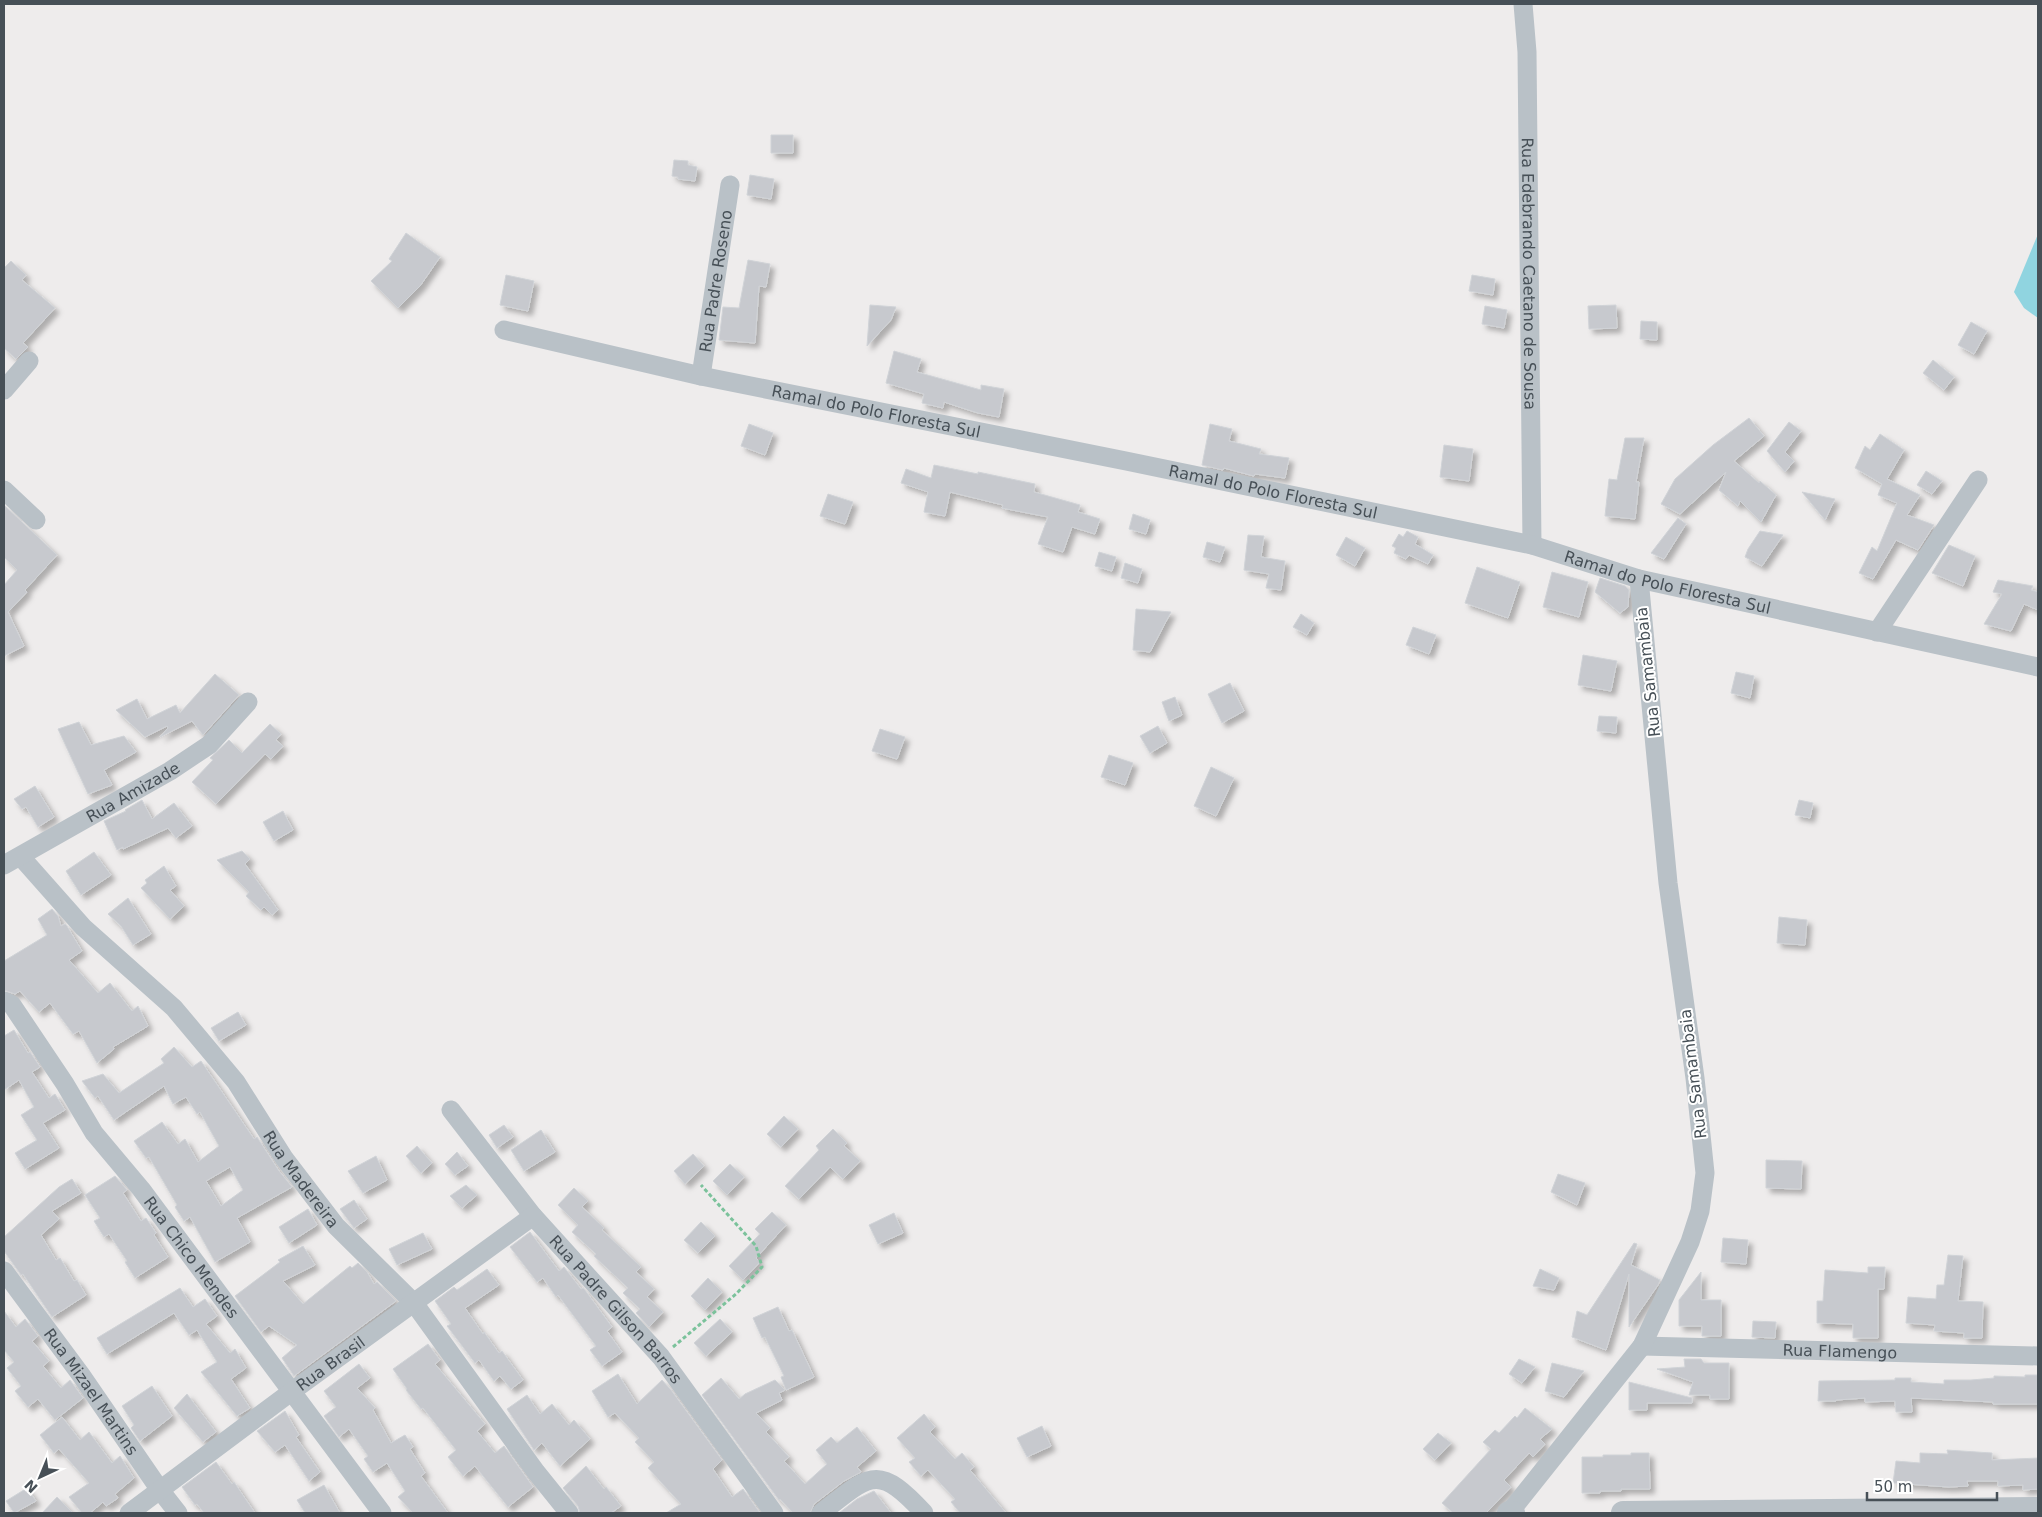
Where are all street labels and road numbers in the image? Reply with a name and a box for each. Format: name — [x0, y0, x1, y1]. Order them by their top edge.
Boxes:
street label: Rua Edebrando Caetano de Sousa — [1518, 137, 1540, 410]
street label: Rua Padre Roseno — [695, 209, 736, 354]
street label: Ramal do Polo Floresta Sul — [770, 381, 982, 441]
street label: Ramal do Polo Floresta Sul — [1167, 461, 1379, 522]
street label: Ramal do Polo Floresta Sul — [1562, 546, 1773, 617]
street label: Rua Samambaia — [1632, 606, 1664, 738]
street label: Rua Amizade — [83, 758, 183, 826]
street label: Rua Samambaia — [1676, 1008, 1710, 1140]
street label: Rua Madereira — [260, 1127, 343, 1231]
street label: Rua Chico Mendes — [140, 1192, 243, 1322]
street label: Rua Padre Gilson Barros — [546, 1231, 687, 1387]
street label: Rua Mizael Martins — [40, 1325, 143, 1459]
street label: Rua Brasil — [292, 1332, 368, 1395]
street label: Rua Flamengo — [1782, 1340, 1897, 1362]

